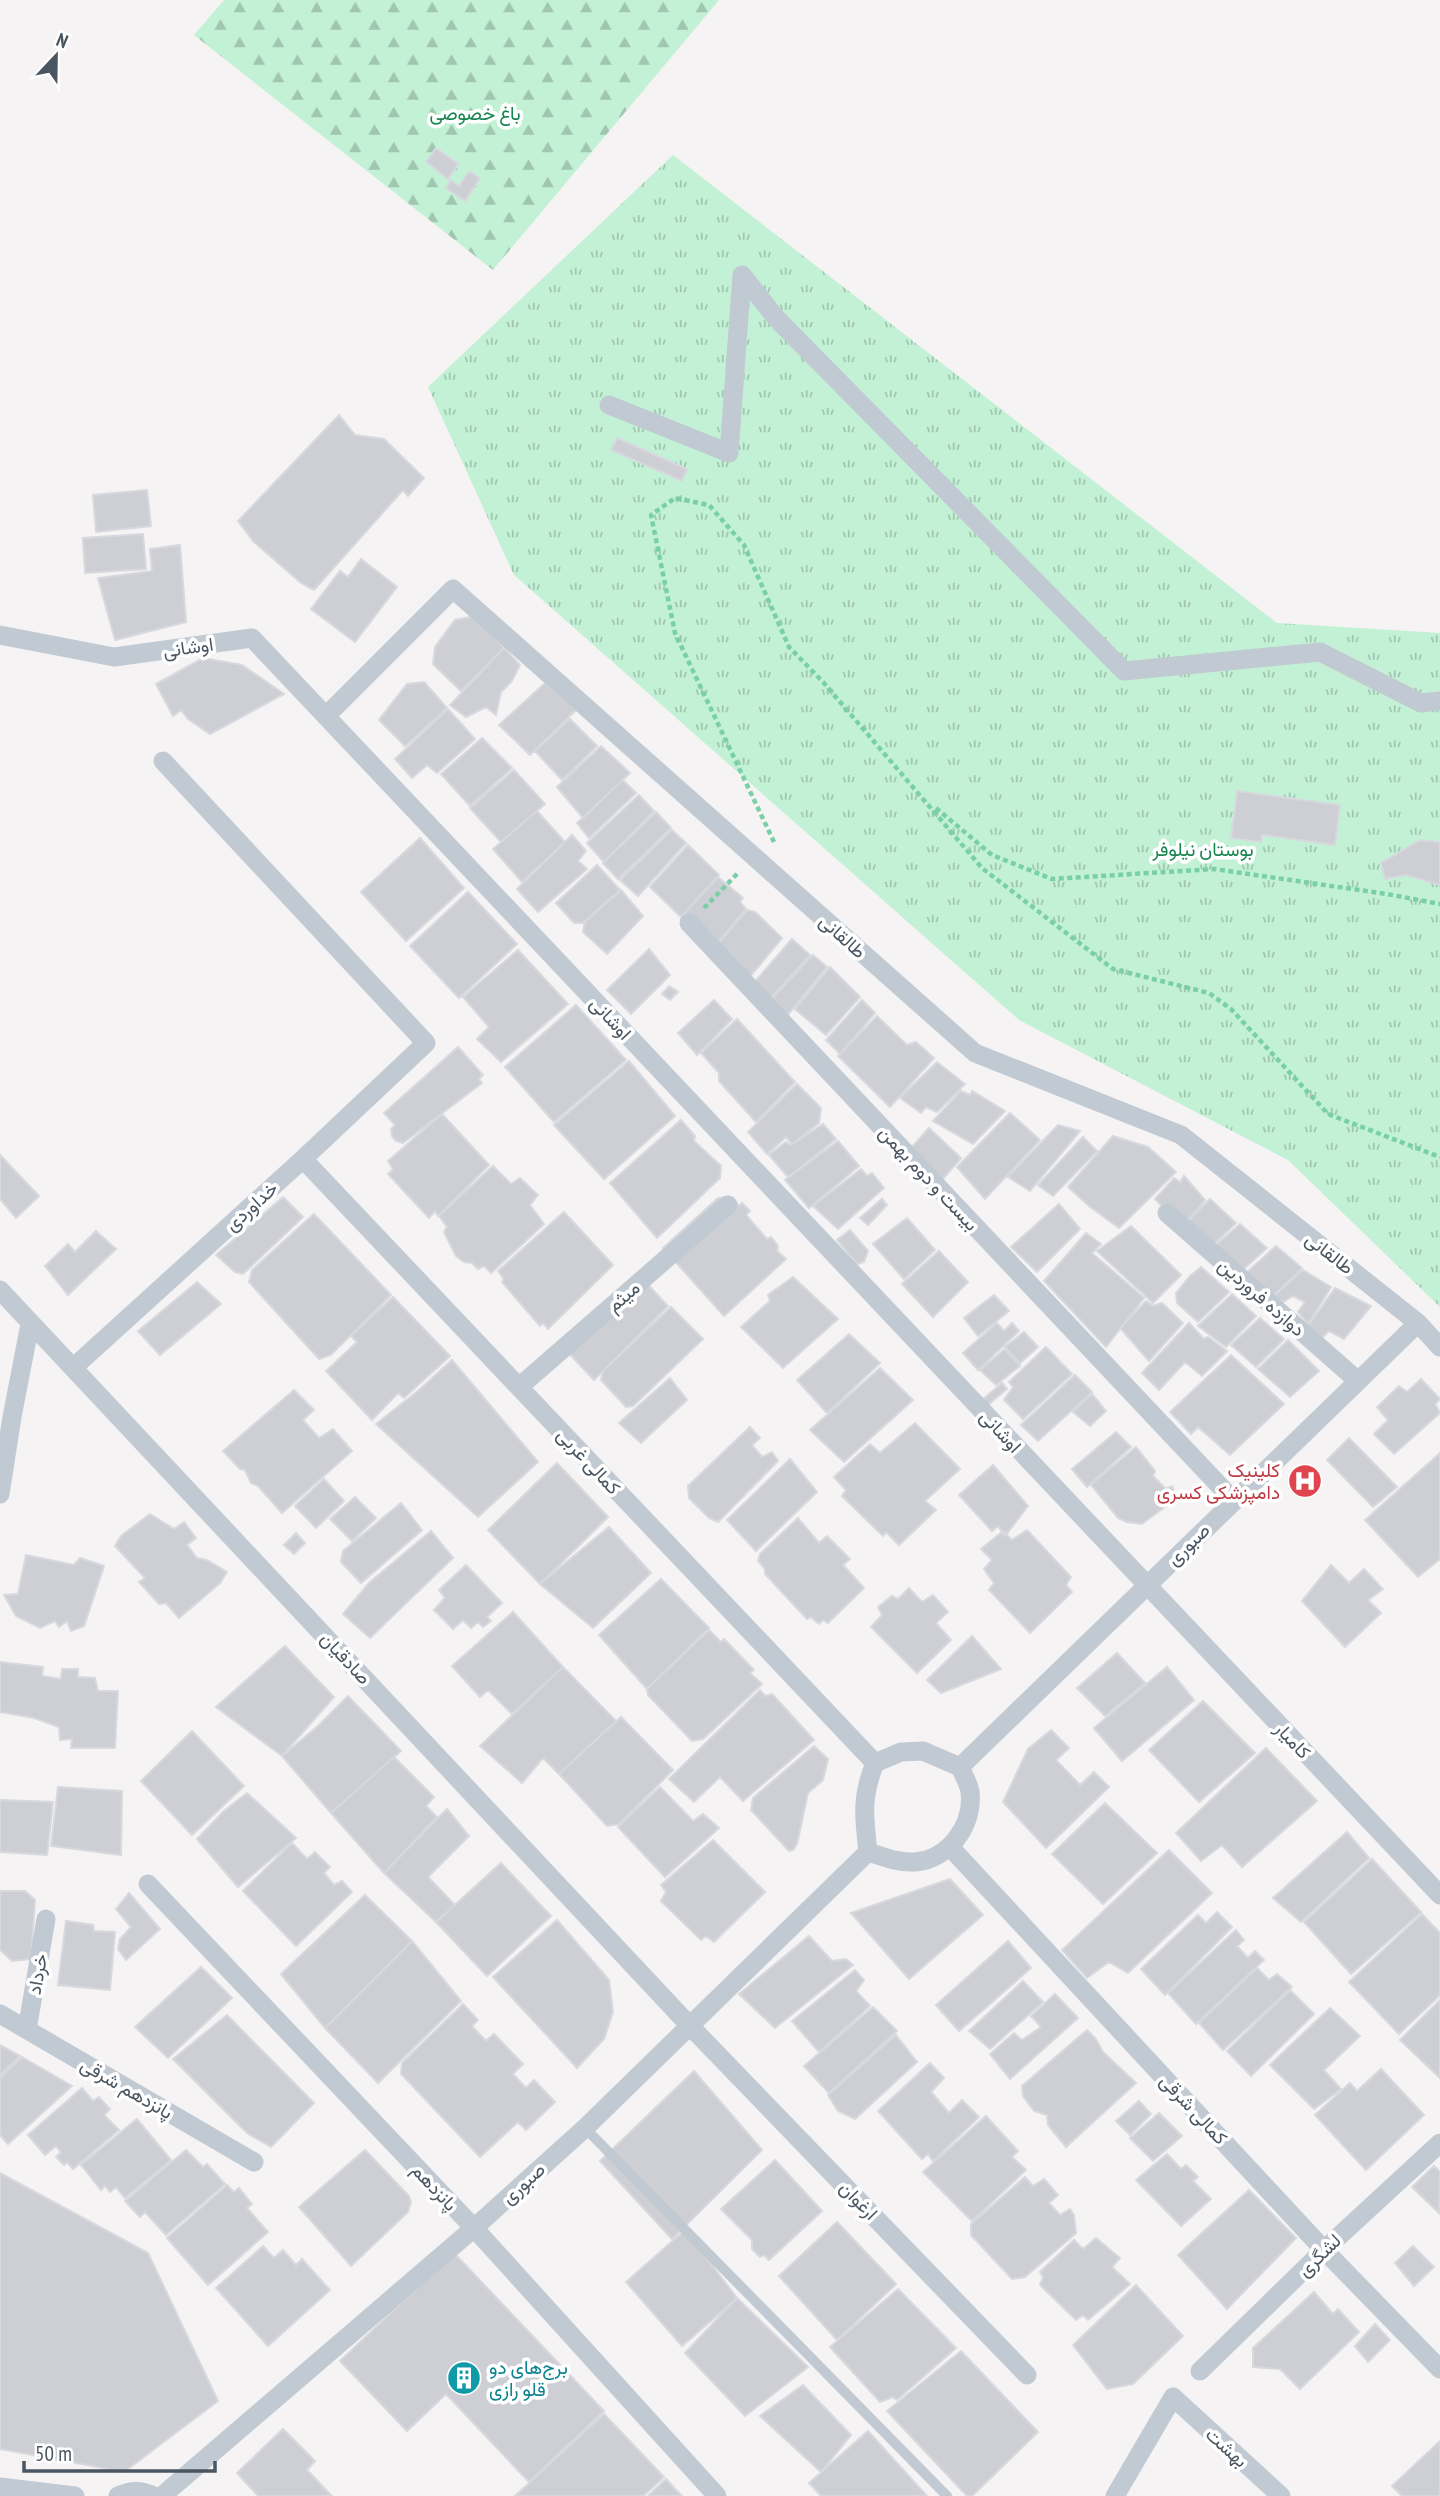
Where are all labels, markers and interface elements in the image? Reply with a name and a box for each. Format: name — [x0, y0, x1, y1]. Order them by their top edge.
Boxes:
north arrow — [21, 21, 91, 91]
text: N — [53, 27, 72, 53]
park label: باغ خصوصی — [429, 101, 521, 126]
street label: اوشانی — [161, 632, 215, 662]
park label: بوستان نیلوفر — [1152, 837, 1254, 861]
street label: طالقانی — [815, 909, 871, 963]
street label: اوشانی — [585, 991, 637, 1045]
street label: بیست و دوم بهمن — [873, 1120, 984, 1236]
street label: خداوردی — [219, 1176, 283, 1236]
street label: طالقانی — [1301, 1227, 1359, 1279]
street label: دوازده فروردین — [1214, 1253, 1310, 1341]
street label: میثم — [602, 1275, 645, 1318]
street label: اوشانی — [975, 1404, 1027, 1458]
street label: کمالی غربی — [552, 1423, 626, 1499]
place label: کلینیک دامپزشکی کسری — [1157, 1458, 1280, 1506]
hospital icon: کلینیک دامپزشکی کسری — [1286, 1462, 1324, 1500]
street label: صبوری — [1161, 1518, 1215, 1570]
street label: صادقیان — [316, 1627, 376, 1689]
street label: کامیار — [1269, 1716, 1316, 1764]
street label: خرداد — [22, 1952, 52, 1996]
street label: پانزدهم شرقی — [76, 2052, 177, 2126]
street label: کمالی شرقی — [1155, 2069, 1233, 2149]
street label: صبوری — [496, 2157, 550, 2209]
street label: پانزدهم — [405, 2158, 463, 2217]
street label: ارغوان — [835, 2175, 883, 2225]
street label: لشگری — [1292, 2228, 1346, 2282]
place label: برج‌های دو قلو رازی — [489, 2355, 568, 2401]
building icon: برج‌های دو قلو رازی — [445, 2359, 483, 2397]
street label: بهشت — [1201, 2422, 1253, 2472]
scale bar — [24, 2430, 215, 2474]
text: 50 m — [35, 2440, 72, 2467]

